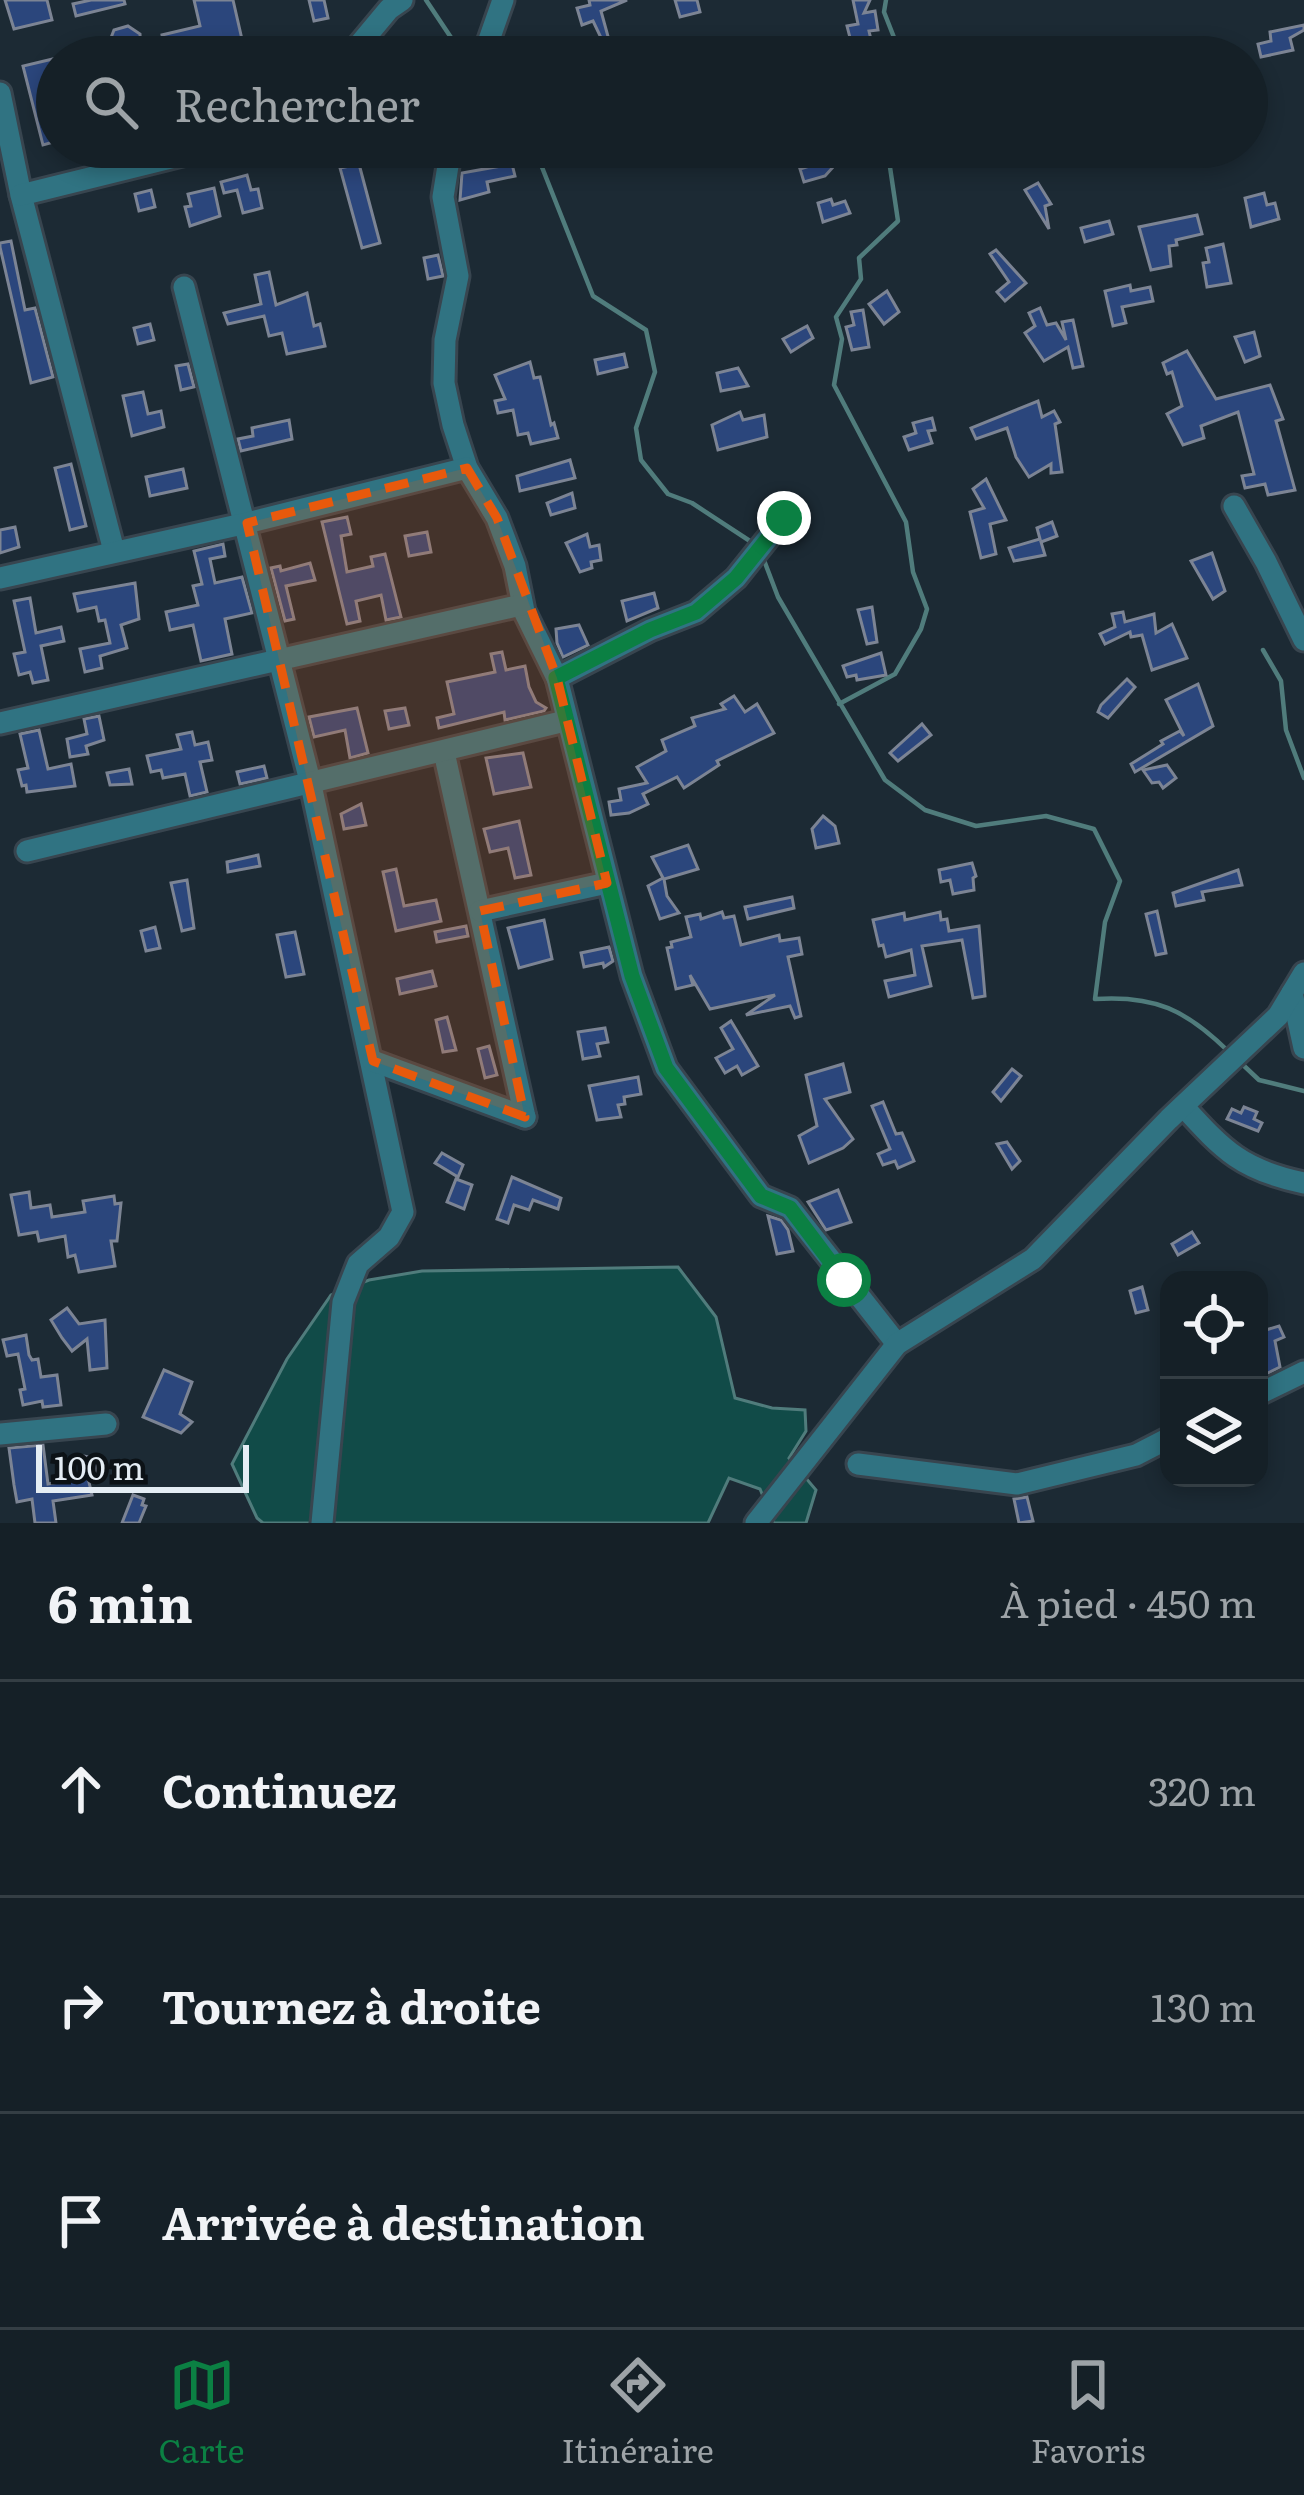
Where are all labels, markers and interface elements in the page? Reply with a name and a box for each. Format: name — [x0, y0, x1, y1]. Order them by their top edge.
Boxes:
search box — [36, 36, 1268, 168]
icon: search — [78, 69, 144, 135]
text: Rechercher — [174, 69, 420, 136]
route end — [757, 491, 811, 545]
route start — [817, 1253, 871, 1307]
map controls — [1160, 1271, 1268, 1487]
button: locate — [1160, 1271, 1268, 1379]
button: layers — [1160, 1379, 1268, 1487]
scale bar — [36, 1439, 249, 1492]
text: 100 m — [54, 1441, 144, 1490]
text: 6 min — [48, 1563, 193, 1639]
text: À pied · 450 m — [1000, 1572, 1256, 1630]
text: Continuez — [162, 1755, 397, 1822]
icon: ahead — [48, 1756, 114, 1822]
text: 320 m — [1148, 1760, 1256, 1818]
text: Tournez à droite — [162, 1971, 541, 2038]
icon: right — [48, 1972, 114, 2038]
text: 130 m — [1151, 1976, 1256, 2034]
text: Arrivée à destination — [162, 2187, 645, 2254]
icon: arrive — [48, 2188, 114, 2254]
tab: Carte — [158, 2352, 245, 2473]
tab: Itinéraire — [561, 2352, 714, 2473]
tab: Favoris — [1031, 2352, 1146, 2473]

